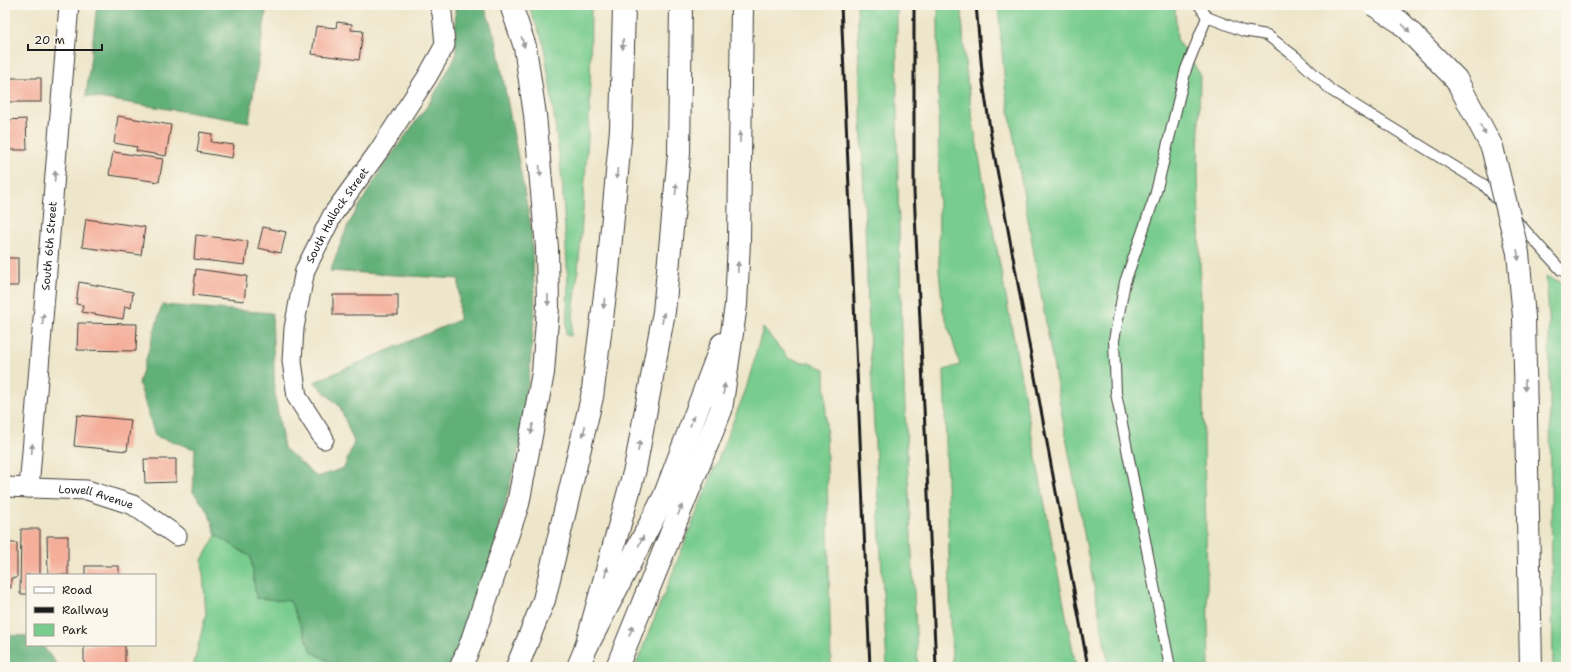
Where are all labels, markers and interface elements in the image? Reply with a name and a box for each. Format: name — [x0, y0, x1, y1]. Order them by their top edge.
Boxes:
one-way arrow — [1401, 23, 1411, 33]
scale bar — [28, 26, 102, 52]
text: 20 m — [34, 32, 65, 48]
one-way arrow — [520, 36, 526, 48]
one-way arrow — [620, 38, 626, 51]
one-way arrow — [1480, 125, 1487, 136]
one-way arrow — [736, 131, 743, 143]
street label: South Hallock Street — [302, 164, 372, 266]
one-way arrow — [537, 165, 543, 177]
one-way arrow — [613, 168, 620, 180]
one-way arrow — [52, 170, 58, 182]
one-way arrow — [672, 183, 679, 195]
street label: South 6th Street — [38, 200, 60, 291]
one-way arrow — [1515, 249, 1521, 261]
one-way arrow — [735, 260, 741, 273]
one-way arrow — [545, 294, 551, 307]
one-way arrow — [600, 297, 607, 309]
one-way arrow — [660, 312, 666, 325]
one-way arrow — [39, 313, 46, 325]
one-way arrow — [1522, 379, 1529, 391]
one-way arrow — [721, 382, 727, 395]
one-way arrow — [690, 415, 696, 427]
one-way arrow — [529, 423, 535, 435]
one-way arrow — [580, 425, 586, 438]
one-way arrow — [636, 440, 642, 452]
one-way arrow — [28, 443, 35, 455]
street label: Lowell Avenue — [58, 481, 135, 512]
one-way arrow — [677, 505, 683, 516]
one-way arrow — [638, 535, 645, 547]
one-way arrow — [603, 566, 609, 578]
legend — [26, 574, 156, 646]
text: Road — [62, 582, 93, 598]
text: Railway — [62, 602, 109, 618]
text: Park — [62, 622, 88, 638]
one-way arrow — [629, 624, 635, 636]

